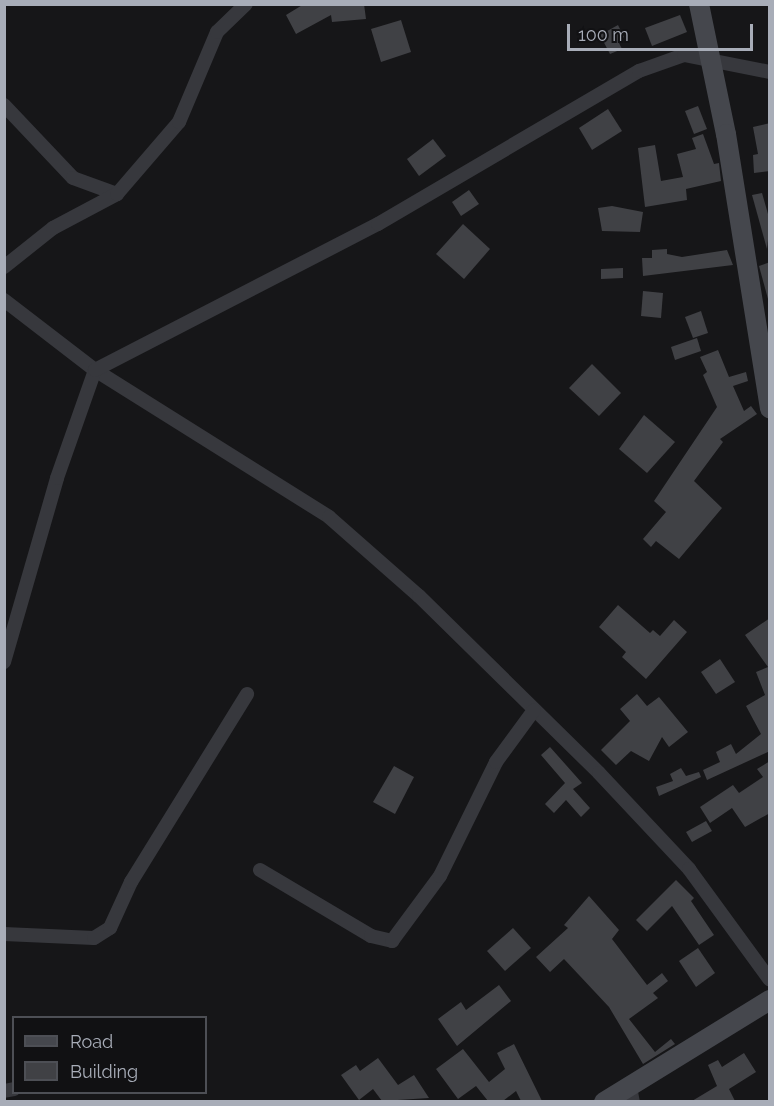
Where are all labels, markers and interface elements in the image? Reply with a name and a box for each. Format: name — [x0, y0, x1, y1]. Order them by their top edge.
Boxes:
scale bar — [570, 12, 756, 50]
text: 100 m — [578, 24, 629, 45]
legend — [12, 1016, 207, 1094]
text: Road — [70, 1031, 113, 1052]
text: Building — [70, 1061, 138, 1082]

